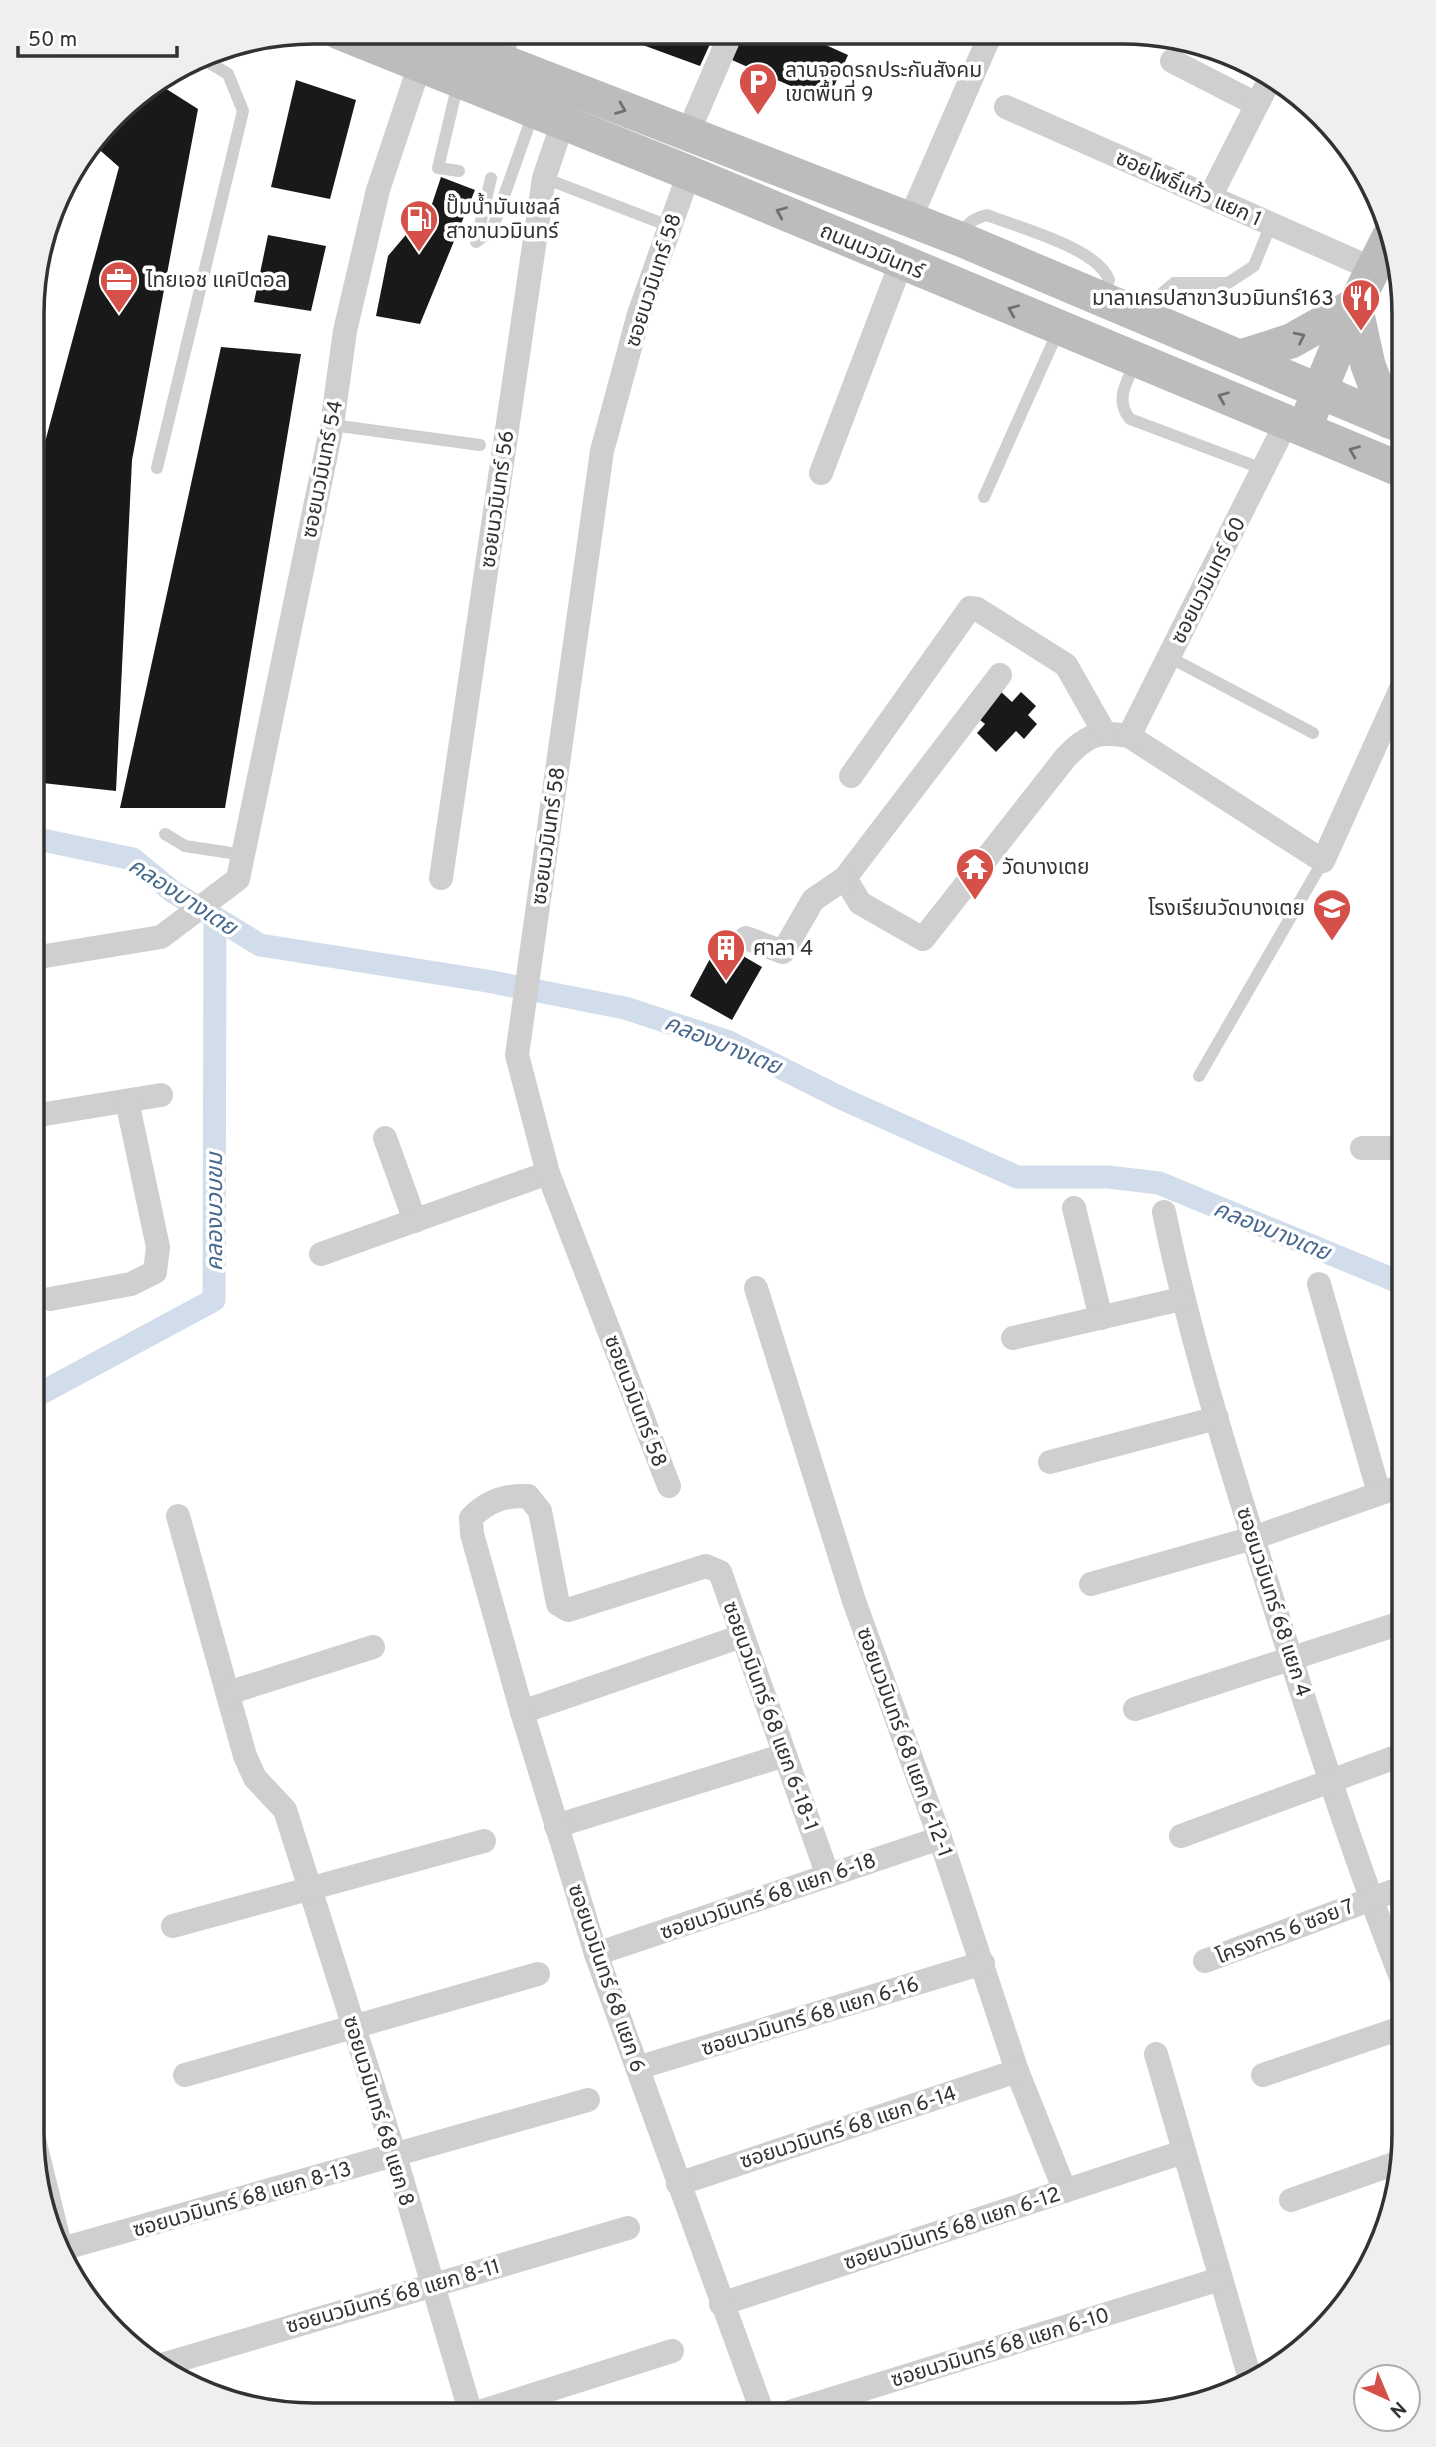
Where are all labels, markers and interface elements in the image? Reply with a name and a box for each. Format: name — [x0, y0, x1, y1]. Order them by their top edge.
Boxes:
scale bar — [18, 14, 177, 58]
text: 50 m — [28, 27, 77, 54]
place label: ลานจอดรถประกันสังคม เขตพื้นที่ 9 — [785, 58, 982, 109]
parking icon: ลานจอดรถประกันสังคม เขตพื้นที่ 9 — [737, 61, 779, 116]
one-way arrow — [614, 100, 626, 114]
street label: ซอยโพธิ์แก้ว แยก 1 — [1111, 144, 1266, 234]
place label: ปั๊มน้ำมันเชลล์ สาขานวมินทร์ — [446, 192, 560, 246]
fuel station icon: ปั๊มน้ำมันเชลล์ สาขานวมินทร์ — [398, 198, 440, 253]
one-way arrow — [775, 206, 788, 220]
street label: ซอยนวมินทร์ 58 — [620, 210, 689, 351]
street label: ถนนนวมินทร์ — [815, 218, 928, 287]
office icon: ไทยเอช แคปิตอล — [98, 259, 140, 314]
place label: ไทยเอช แคปิตอล — [145, 268, 287, 295]
restaurant icon: มาลาเครปสาขา3นวมินทร์163 — [1340, 277, 1382, 332]
place label: มาลาเครปสาขา3นวมินทร์163 — [1092, 286, 1334, 313]
one-way arrow — [1008, 304, 1020, 318]
one-way arrow — [1293, 331, 1305, 345]
one-way arrow — [1218, 391, 1230, 405]
street label: ซอยนวมินทร์ 54 — [297, 398, 350, 540]
street label: ซอยนวมินทร์ 56 — [475, 429, 522, 570]
one-way arrow — [1349, 445, 1361, 459]
street label: ซอยนวมินทร์ 60 — [1166, 513, 1253, 649]
street label: ซอยนวมินทร์ 58 — [526, 765, 573, 907]
temple icon: วัดบางเตย — [954, 846, 996, 901]
water label: คลองบางเตย — [122, 852, 242, 945]
place label: วัดบางเตย — [1002, 855, 1090, 882]
school or university icon: โรงเรียนวัดบางเตย — [1311, 887, 1353, 942]
place label: โรงเรียนวัดบางเตย — [1148, 896, 1305, 923]
building icon: ศาลา 4 — [705, 927, 747, 982]
place label: ศาลา 4 — [753, 936, 813, 963]
water label: คลองบางเตย — [660, 1010, 786, 1083]
water label: คลองบวบขม — [202, 1151, 231, 1271]
water label: คลองบางเตย — [1209, 1196, 1335, 1269]
street label: ซอยนวมินทร์ 58 — [597, 1332, 672, 1471]
street label: ซอยนวมินทร์ 68 แยก 4 — [1229, 1504, 1316, 1701]
street label: ซอยนวมินทร์ 68 แยก 6-18-1 — [715, 1598, 824, 1835]
street label: ซอยนวมินทร์ 68 แยก 6-12-1 — [849, 1624, 958, 1861]
street label: ซอยนวมินทร์ 68 แยก 6-18 — [657, 1848, 880, 1947]
street label: ซอยนวมินทร์ 68 แยก 6 — [561, 1881, 650, 2076]
street label: โครงการ 6 ซอย 7 — [1213, 1894, 1358, 1971]
street label: ซอยนวมินทร์ 68 แยก 6-16 — [698, 1971, 922, 2063]
street label: ซอยนวมินทร์ 68 แยก 8 — [336, 2013, 419, 2210]
street label: ซอยนวมินทร์ 68 แยก 6-14 — [737, 2081, 960, 2176]
street label: ซอยนวมินทร์ 68 แยก 8-13 — [130, 2156, 355, 2245]
street label: ซอยนวมินทร์ 68 แยก 6-12 — [841, 2182, 1064, 2277]
street label: ซอยนวมินทร์ 68 แยก 8-11 — [283, 2254, 504, 2341]
street label: ซอยนวมินทร์ 68 แยก 6-10 — [888, 2302, 1113, 2395]
north arrow — [1352, 2363, 1422, 2433]
text: N — [1384, 2395, 1411, 2422]

